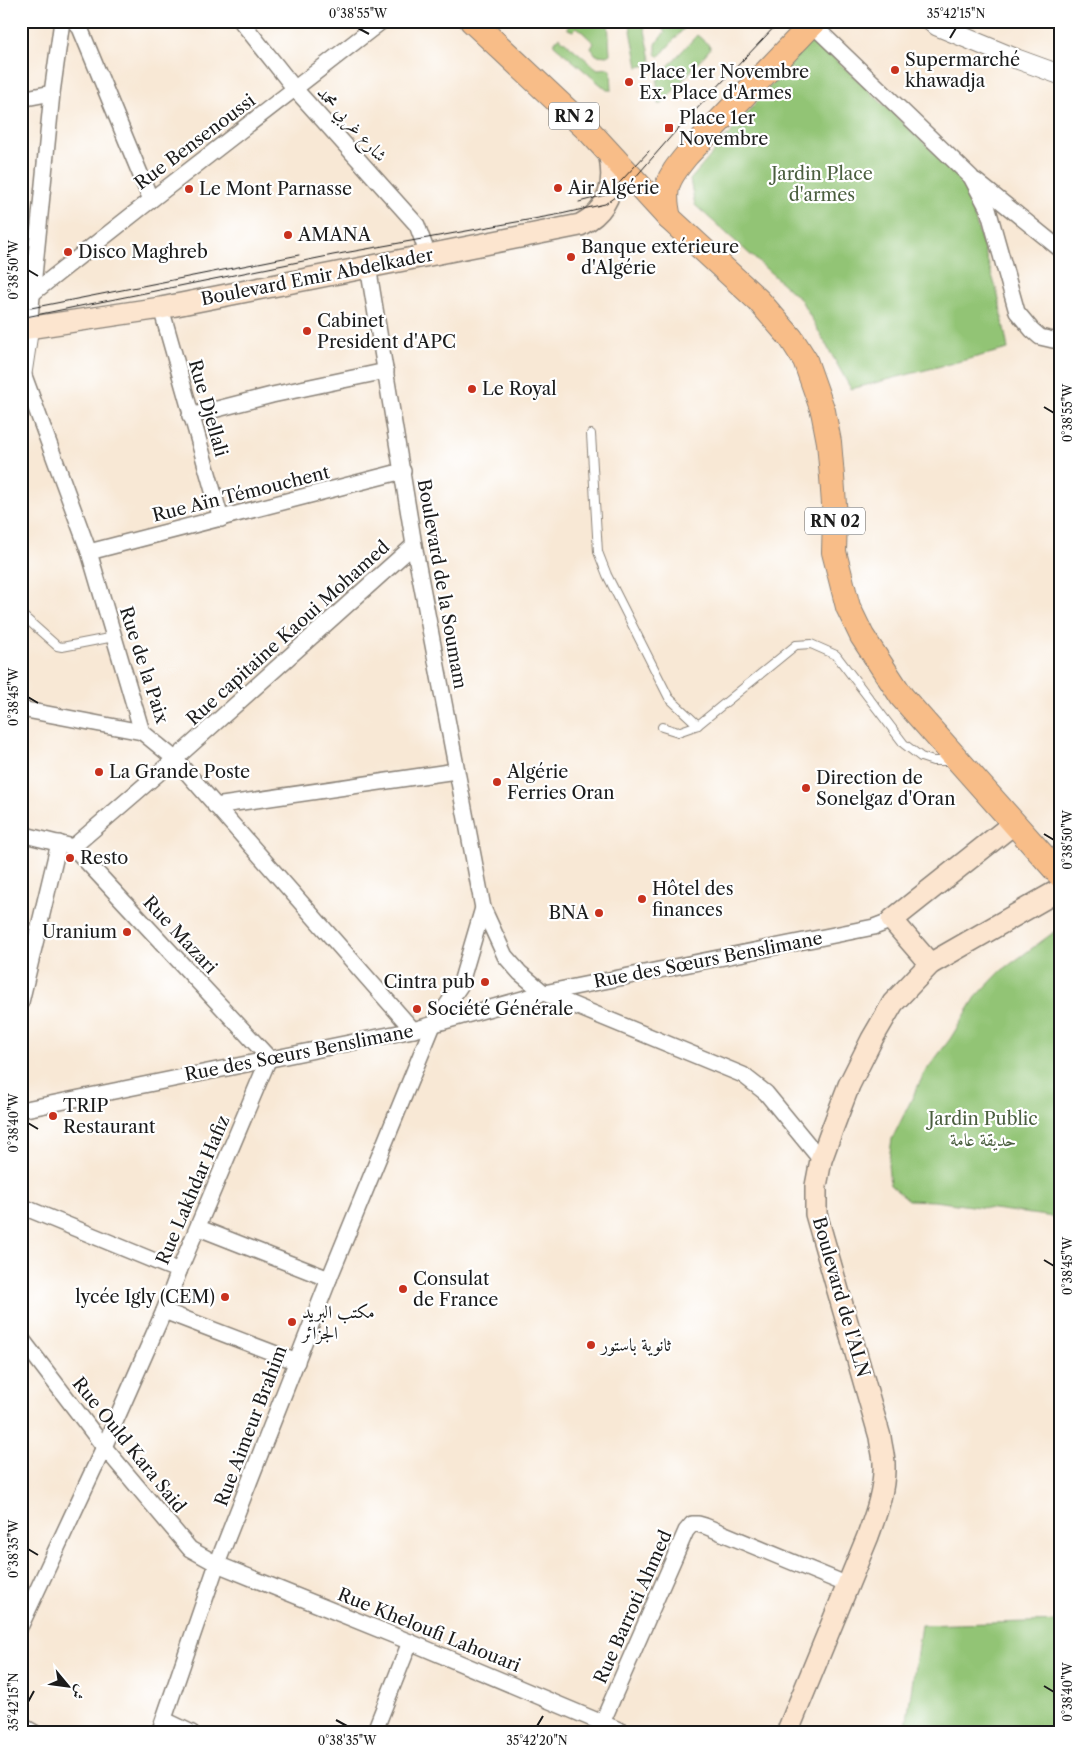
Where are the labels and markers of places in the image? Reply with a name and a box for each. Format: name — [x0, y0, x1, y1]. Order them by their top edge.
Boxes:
place label: Supermarché khawadja — [905, 49, 1020, 92]
place label: Place 1er Novembre Ex. Place d'Armes — [639, 61, 809, 104]
marker: Supermarché khawadja — [889, 64, 901, 76]
marker: Place 1er Novembre Ex. Place d'Armes — [623, 76, 635, 88]
place label: Place 1er Novembre — [679, 107, 768, 150]
marker: Place 1er Novembre — [663, 122, 675, 134]
place label: Air Algérie — [567, 177, 659, 199]
place label: Le Mont Parnasse — [199, 178, 352, 200]
marker: Air Algérie — [552, 182, 564, 194]
marker: Le Mont Parnasse — [183, 183, 195, 195]
place label: AMANA — [297, 224, 372, 246]
marker: AMANA — [282, 229, 294, 241]
place label: Banque extérieure d'Algérie — [581, 236, 739, 279]
place label: Disco Maghreb — [78, 241, 208, 263]
marker: Disco Maghreb — [62, 246, 74, 258]
marker: Banque extérieure d'Algérie — [565, 251, 577, 263]
place label: Cabinet President d'APC — [317, 310, 456, 353]
marker: Cabinet President d'APC — [301, 325, 313, 337]
place label: Le Royal — [482, 378, 557, 400]
marker: Le Royal — [466, 383, 478, 395]
place label: La Grande Poste — [109, 761, 250, 783]
place label: Algérie Ferries Oran — [506, 761, 615, 804]
marker: La Grande Poste — [93, 766, 105, 778]
place label: Direction de Sonelgaz d'Oran — [816, 767, 956, 810]
marker: Algérie Ferries Oran — [491, 776, 503, 788]
marker: Direction de Sonelgaz d'Oran — [800, 782, 812, 794]
place label: Resto — [80, 847, 128, 869]
marker: Resto — [64, 852, 76, 864]
place label: Hôtel des finances — [652, 878, 734, 921]
marker: Hôtel des finances — [636, 893, 648, 905]
place label: BNA — [548, 902, 590, 924]
marker: BNA — [593, 907, 605, 919]
place label: Uranium — [42, 921, 117, 943]
marker: Uranium — [121, 926, 133, 938]
place label: Cintra pub — [383, 971, 475, 993]
marker: Cintra pub — [479, 976, 491, 988]
place label: Société Générale — [427, 998, 573, 1020]
marker: Société Générale — [411, 1003, 423, 1015]
place label: TRIP Restaurant — [63, 1095, 156, 1138]
marker: TRIP Restaurant — [47, 1110, 59, 1122]
place label: Consulat de France — [413, 1268, 498, 1311]
marker: Consulat de France — [397, 1283, 409, 1295]
place label: lycée Igly (CEM) — [75, 1286, 215, 1308]
marker: lycée Igly (CEM) — [219, 1291, 231, 1303]
place label: مكتب البريد الجزائر — [300, 1301, 375, 1345]
marker: مكتب البريد الجزائر — [286, 1316, 298, 1328]
place label: ثانوية باستور — [599, 1334, 672, 1356]
marker: ثانوية باستور — [585, 1339, 597, 1351]

